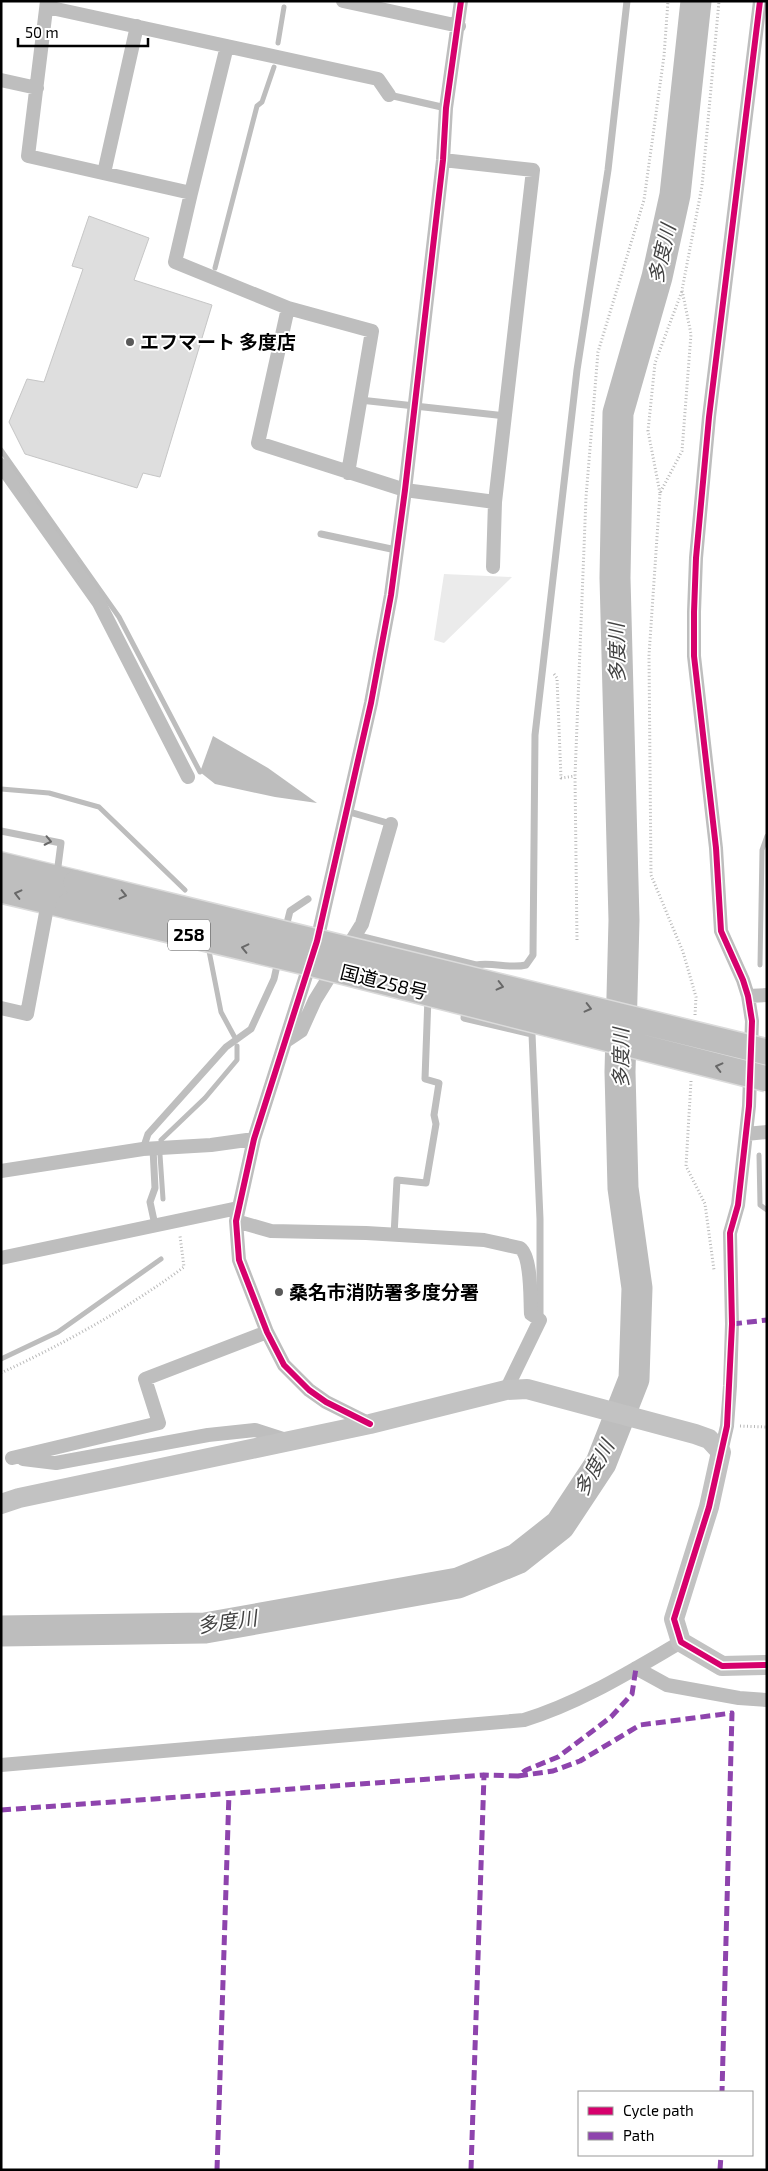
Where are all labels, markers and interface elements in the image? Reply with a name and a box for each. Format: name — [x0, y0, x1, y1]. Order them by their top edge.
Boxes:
scale bar — [18, 15, 148, 47]
text: 50 m — [25, 23, 59, 41]
water label: 多度川 — [643, 220, 680, 286]
place label: エフマート 多度店 — [140, 330, 296, 353]
marker: エフマート 多度店 — [124, 336, 136, 348]
water label: 多度川 — [603, 621, 629, 683]
one-way arrow — [44, 835, 53, 845]
one-way arrow — [13, 889, 22, 900]
one-way arrow — [119, 889, 128, 900]
road number: 258 — [168, 920, 210, 950]
one-way arrow — [241, 943, 250, 954]
street label: 国道258号 — [338, 960, 430, 1003]
one-way arrow — [496, 980, 505, 991]
one-way arrow — [583, 1002, 591, 1012]
water label: 多度川 — [608, 1026, 632, 1088]
one-way arrow — [716, 1062, 724, 1072]
place label: 桑名市消防署多度分署 — [289, 1280, 479, 1303]
marker: 桑名市消防署多度分署 — [273, 1286, 285, 1298]
water label: 多度川 — [568, 1434, 619, 1500]
water label: 多度川 — [195, 1605, 260, 1637]
legend — [578, 2091, 753, 2156]
text: Cycle path — [623, 2101, 694, 2119]
text: Path — [623, 2126, 654, 2144]

